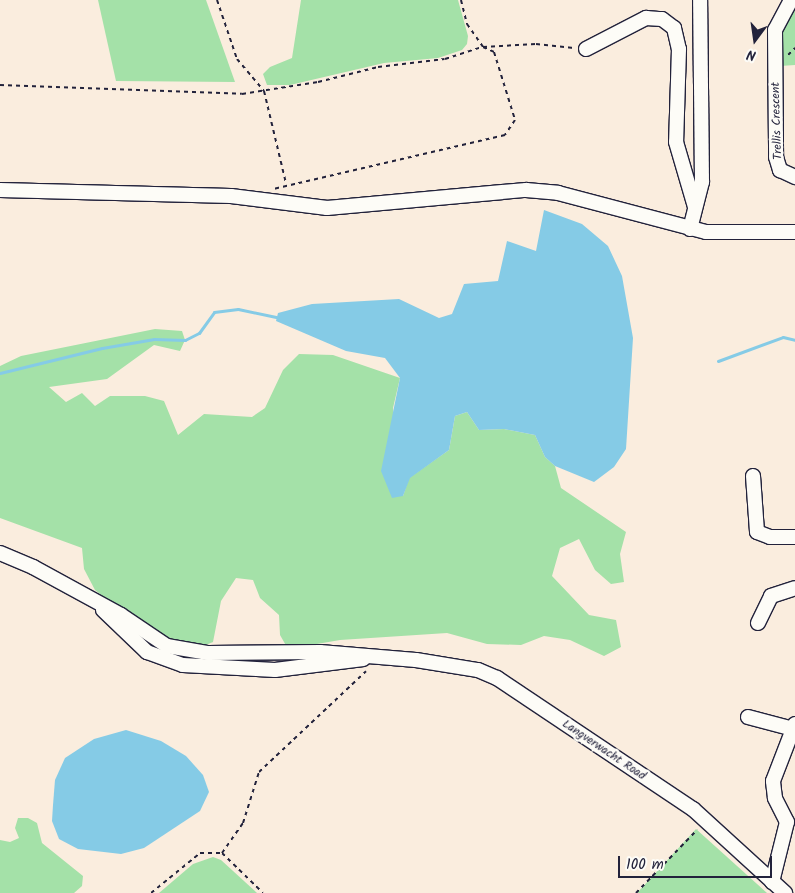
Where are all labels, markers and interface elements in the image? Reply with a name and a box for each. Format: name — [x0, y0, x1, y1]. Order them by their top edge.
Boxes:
north arrow — [730, 15, 780, 65]
text: N — [744, 43, 758, 66]
street label: Trellis Crescent — [768, 82, 786, 160]
street label: Langverwacht Road — [559, 717, 649, 783]
scale bar — [620, 846, 774, 878]
text: 100 m — [626, 853, 664, 877]

